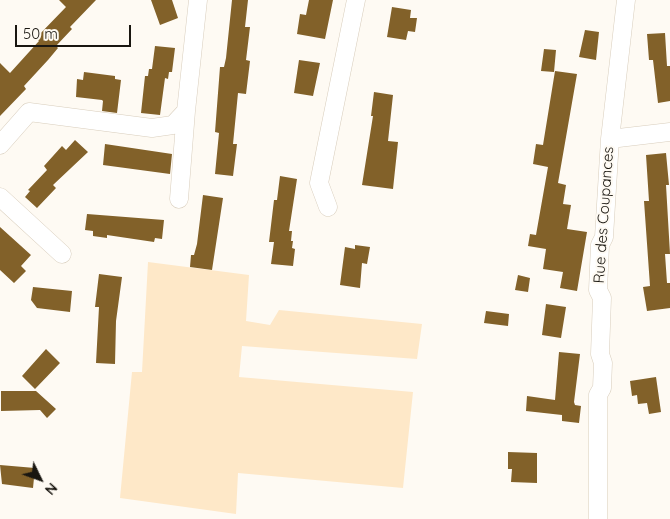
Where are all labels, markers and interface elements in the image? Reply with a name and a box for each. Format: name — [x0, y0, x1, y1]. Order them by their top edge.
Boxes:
scale bar — [18, 15, 134, 47]
text: 50 m — [23, 24, 58, 43]
street label: Rue des Coupances — [590, 146, 618, 284]
north arrow — [15, 454, 65, 504]
text: N — [41, 479, 61, 499]

